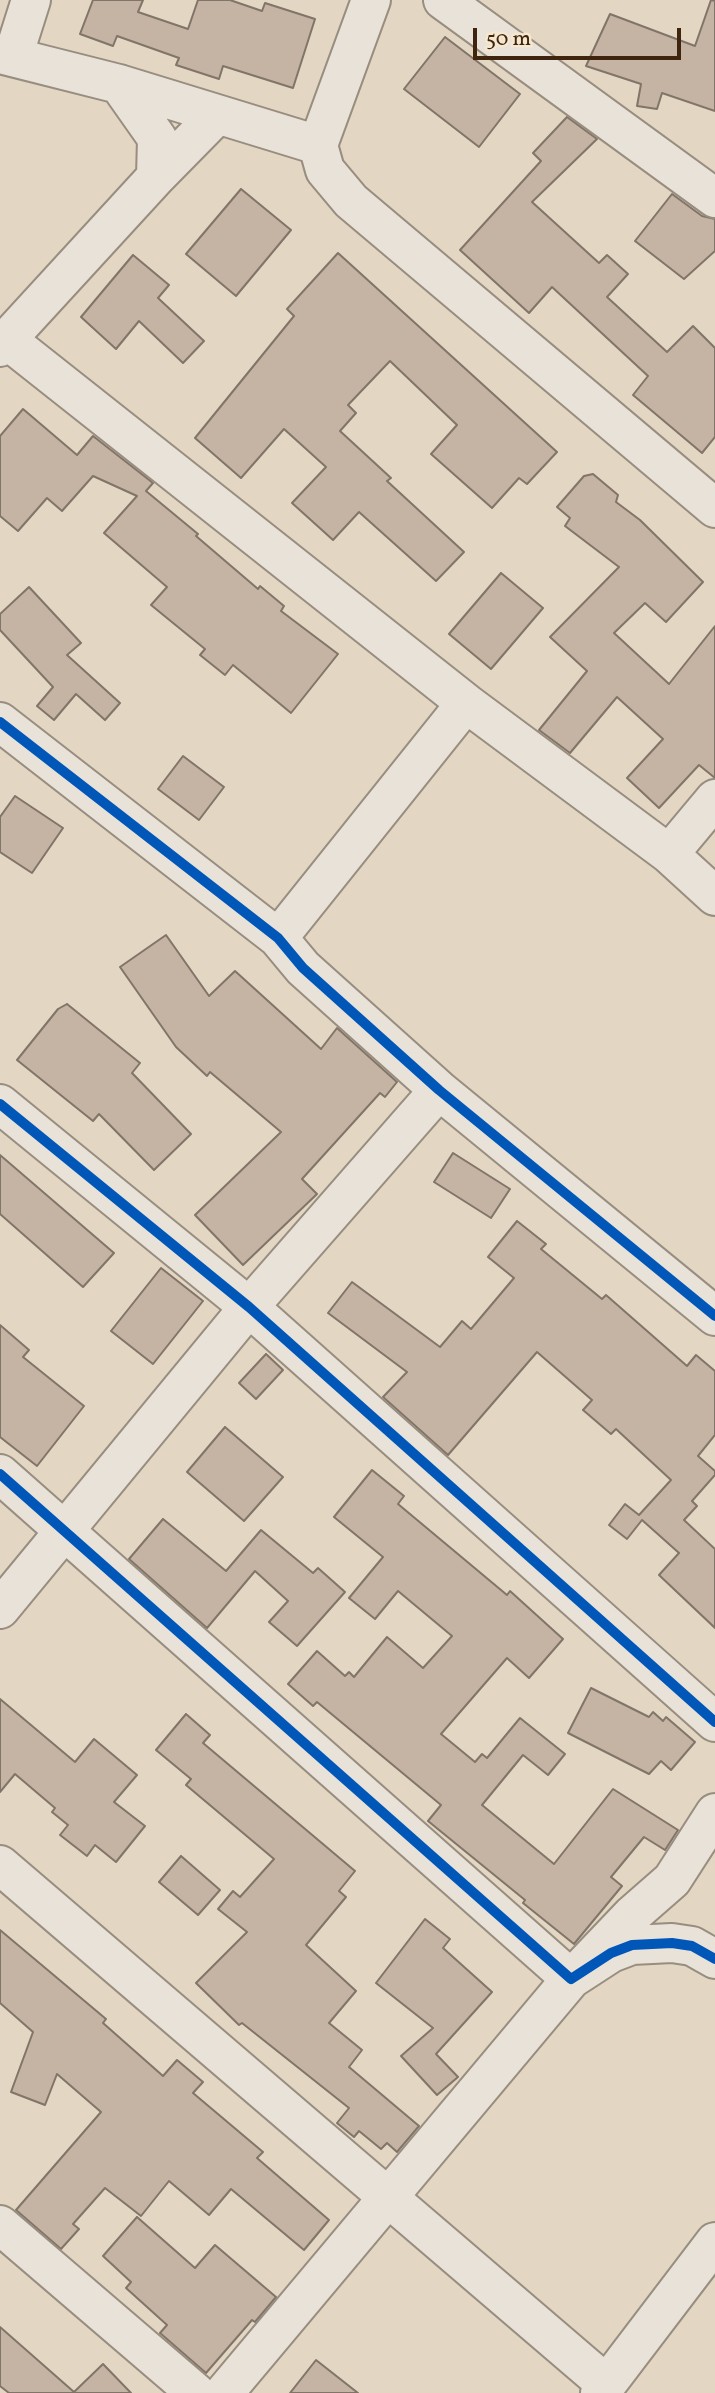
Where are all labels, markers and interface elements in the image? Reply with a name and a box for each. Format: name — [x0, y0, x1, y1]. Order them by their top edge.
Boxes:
scale bar — [477, 14, 685, 58]
text: 50 m — [486, 25, 531, 54]

